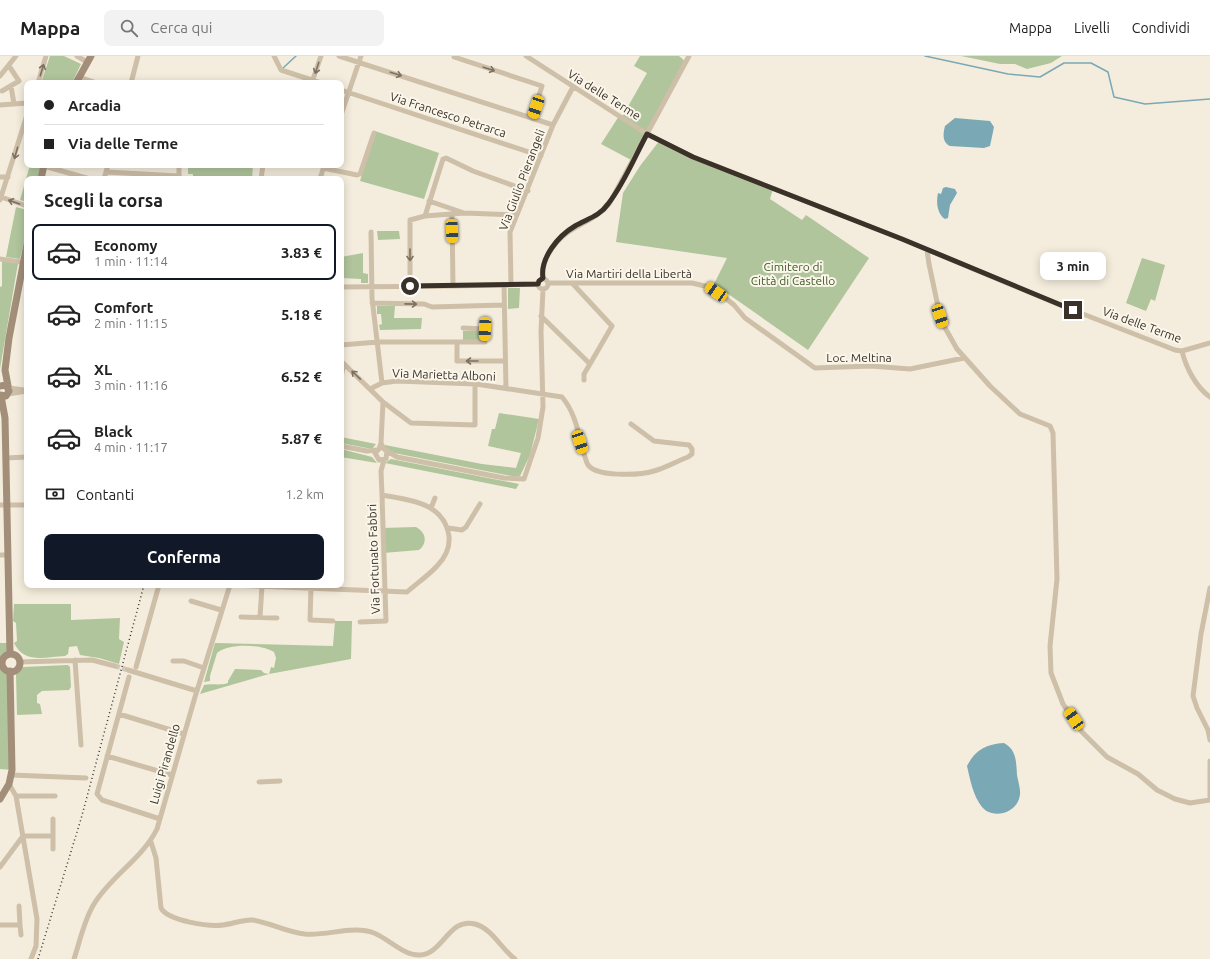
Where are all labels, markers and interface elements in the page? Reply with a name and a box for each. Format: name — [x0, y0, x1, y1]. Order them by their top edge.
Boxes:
search box — [104, 10, 384, 46]
text: Mappa — [20, 17, 80, 39]
icon: search — [118, 17, 140, 39]
text: Cerca qui — [150, 19, 213, 36]
text: Mappa — [1009, 20, 1052, 36]
text: Livelli — [1074, 20, 1110, 36]
text: Condividi — [1132, 20, 1190, 36]
one-way arrow — [312, 62, 320, 74]
one-way arrow — [39, 63, 46, 76]
one-way arrow — [483, 66, 496, 73]
street label: Via delle Terme — [565, 67, 643, 122]
one-way arrow — [390, 71, 403, 78]
street label: Via Francesco Petrarca — [388, 90, 508, 139]
car — [527, 94, 545, 120]
text: Arcadia — [68, 97, 121, 114]
street label: Via Giulio Pierangeli — [496, 127, 547, 232]
text: Via delle Terme — [68, 135, 178, 152]
one-way arrow — [12, 146, 19, 159]
text: Scegli la corsa — [44, 190, 163, 210]
one-way arrow — [8, 198, 21, 205]
car — [446, 219, 458, 243]
icon: car — [46, 234, 82, 270]
text: Economy — [94, 237, 158, 254]
text: 3.83 € — [281, 244, 322, 261]
one-way arrow — [406, 248, 414, 261]
callout: 3 min — [1040, 252, 1106, 280]
text: 1 min · 11:14 — [94, 254, 168, 268]
text: 3 min — [1057, 259, 1089, 273]
park label: Cimitero di Città di Castello — [751, 260, 835, 287]
street label: Via Martiri della Libertà — [566, 267, 692, 280]
route start — [401, 277, 419, 295]
car — [703, 280, 729, 304]
icon: car — [46, 296, 82, 332]
text: Comfort — [94, 299, 153, 316]
one-way arrow — [404, 300, 417, 308]
route end — [1064, 301, 1082, 319]
car — [931, 303, 949, 329]
street label: Via delle Terme — [1101, 304, 1184, 345]
text: 5.18 € — [281, 306, 322, 323]
text: 2 min · 11:15 — [94, 316, 168, 330]
car — [479, 317, 491, 341]
street label: Loc. Meltina — [826, 351, 892, 364]
one-way arrow — [466, 357, 479, 365]
icon: car — [46, 358, 82, 394]
text: XL — [94, 361, 112, 378]
street label: Via Marietta Alboni — [392, 366, 496, 383]
text: 6.52 € — [281, 368, 322, 385]
one-way arrow — [351, 370, 361, 380]
text: 3 min · 11:16 — [94, 378, 168, 392]
icon: car — [46, 420, 82, 456]
text: Black — [94, 423, 133, 440]
car — [571, 429, 589, 455]
text: 5.87 € — [281, 430, 322, 447]
text: 4 min · 11:17 — [94, 440, 168, 454]
icon: cash — [44, 483, 66, 505]
text: Contanti — [76, 486, 134, 503]
text: 1.2 km — [285, 487, 324, 501]
street label: Via Fortunato Fabbri — [365, 504, 382, 614]
button: Conferma — [44, 534, 324, 580]
car — [1062, 706, 1086, 732]
street label: Luigi Pirandello — [147, 722, 182, 806]

